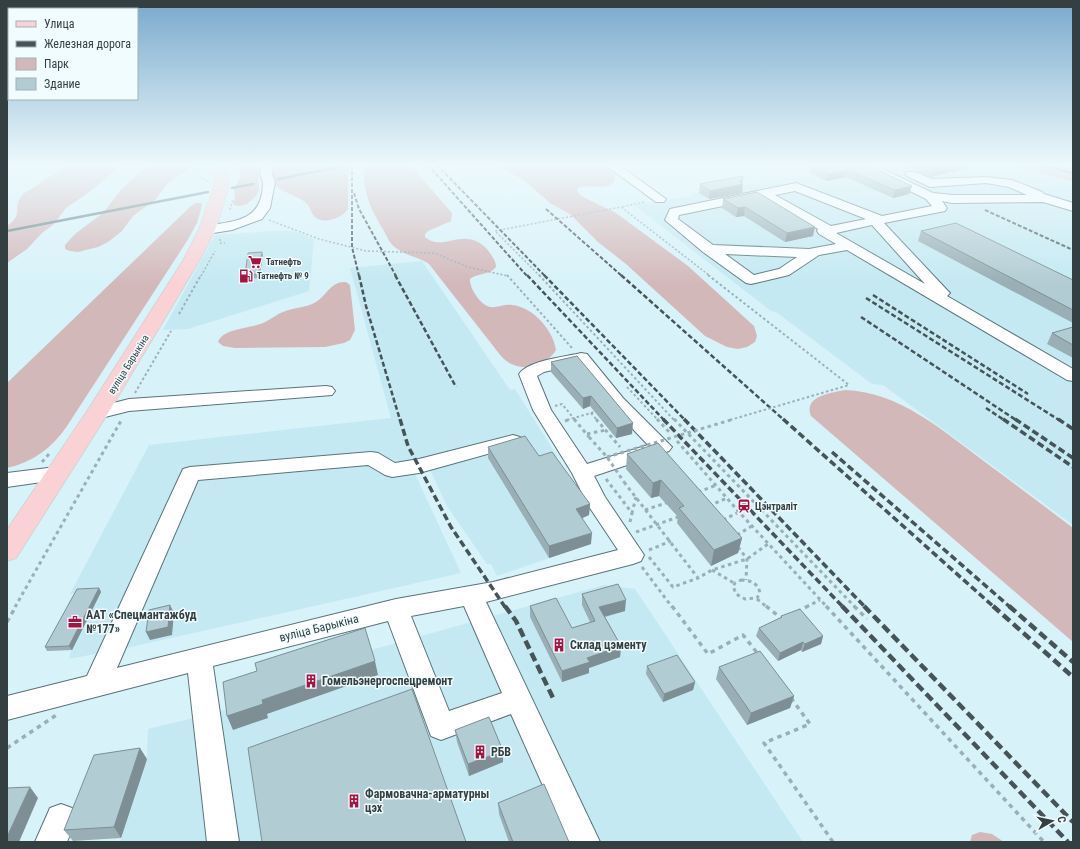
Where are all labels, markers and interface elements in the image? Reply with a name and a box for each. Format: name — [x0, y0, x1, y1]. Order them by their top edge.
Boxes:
legend — [8, 8, 138, 100]
text: Улица — [44, 17, 75, 31]
text: Железная дорога — [44, 37, 131, 51]
text: Парк — [44, 57, 69, 71]
text: Здание — [44, 77, 81, 91]
supermarket icon: Татнефть — [247, 254, 263, 270]
place label: Татнефть — [266, 257, 302, 267]
fuel station icon: Татнефть № 9 — [238, 268, 254, 284]
place label: Татнефть № 9 — [257, 271, 309, 281]
street label: вуліца Барыкіна — [106, 332, 151, 396]
station icon: Цэнтраліт — [736, 498, 752, 514]
place label: Цэнтраліт — [755, 501, 798, 512]
place label: ААТ «Спецмантажбуд №177» — [86, 608, 197, 636]
street label: вуліца Барыкіна — [278, 611, 360, 645]
office icon: ААТ «Спецмантажбуд №177» — [67, 614, 83, 630]
building icon: Склад цэменту — [551, 637, 567, 653]
place label: Склад цэменту — [570, 638, 647, 652]
building icon: Гомельэнергоспецремонт — [303, 673, 319, 689]
place label: Гомельэнергоспецремонт — [322, 674, 453, 688]
building icon: РБВ — [472, 744, 488, 760]
place label: РБВ — [491, 745, 511, 759]
place label: Фармовачна-арматурны цэх — [365, 787, 489, 815]
building icon: Фармовачна-арматурны цэх — [346, 793, 362, 809]
north arrow — [1032, 801, 1072, 841]
text: С — [1054, 815, 1068, 824]

